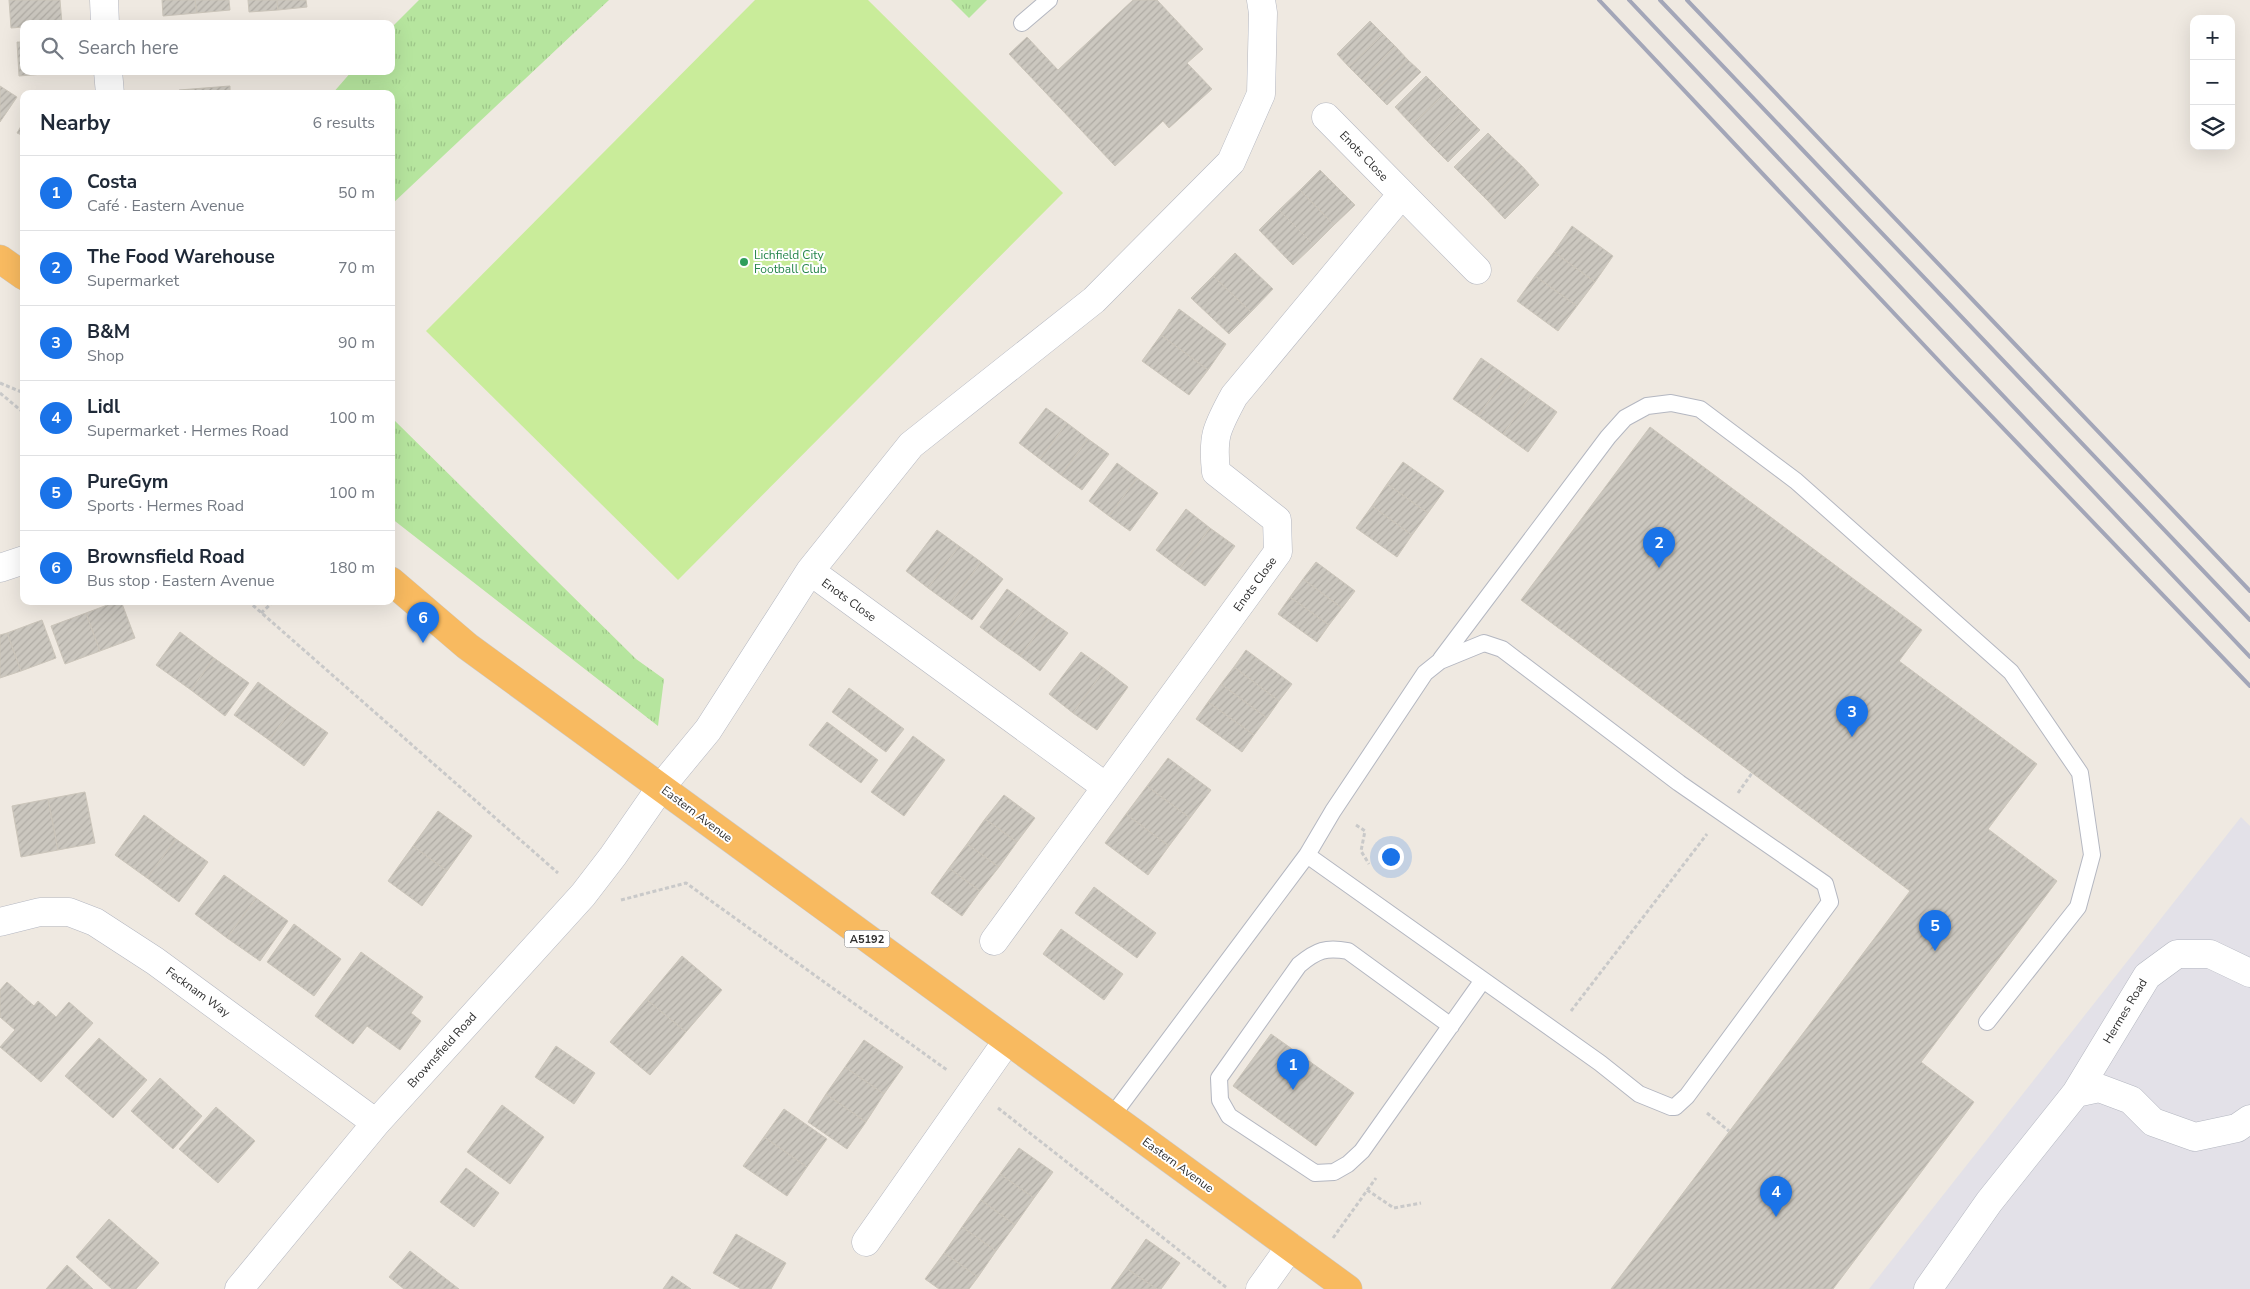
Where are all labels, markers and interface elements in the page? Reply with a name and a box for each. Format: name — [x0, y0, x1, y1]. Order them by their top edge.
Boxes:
map controls — [2190, 15, 2235, 150]
button: + — [2190, 15, 2235, 60]
search box — [20, 20, 395, 75]
icon: search — [38, 34, 66, 62]
text: Search here — [78, 35, 179, 61]
button: − — [2190, 60, 2235, 105]
button: layers — [2190, 105, 2235, 150]
text: Nearby — [40, 109, 110, 137]
text: 6 results — [313, 112, 375, 134]
street label: Enots Close — [1336, 127, 1392, 185]
text: Costa — [87, 169, 137, 195]
text: 1 — [51, 182, 61, 204]
text: 50 m — [338, 182, 375, 204]
text: Café · Eastern Avenue — [87, 195, 244, 217]
text: The Food Warehouse — [87, 244, 275, 270]
place label: Lichfield City Football Club — [754, 247, 827, 277]
marker: Lichfield City Football Club — [738, 256, 750, 268]
text: 2 — [51, 257, 61, 279]
text: 70 m — [338, 257, 375, 279]
text: Supermarket — [87, 270, 179, 292]
text: B&M — [87, 319, 130, 345]
text: 3 — [51, 332, 61, 354]
text: 90 m — [338, 332, 375, 354]
text: Shop — [87, 345, 124, 367]
text: Lidl — [87, 394, 120, 420]
text: 4 — [51, 407, 61, 429]
text: 100 m — [328, 407, 375, 429]
text: Supermarket · Hermes Road — [87, 420, 289, 442]
text: PureGym — [87, 469, 168, 495]
text: 5 — [51, 482, 61, 504]
text: 100 m — [328, 482, 375, 504]
text: Sports · Hermes Road — [87, 495, 244, 517]
pin: 2 — [1643, 527, 1675, 568]
text: Brownsfield Road — [87, 544, 245, 570]
street label: Enots Close — [1230, 553, 1280, 615]
text: 6 — [51, 557, 61, 579]
text: 180 m — [328, 557, 375, 579]
text: Bus stop · Eastern Avenue — [87, 570, 275, 592]
street label: Enots Close — [818, 575, 880, 625]
pin: 6 — [407, 602, 439, 643]
pin: 3 — [1836, 696, 1868, 737]
street label: Eastern Avenue — [658, 782, 736, 846]
your location — [1378, 844, 1404, 870]
pin: 5 — [1919, 910, 1951, 951]
road number: A5192 — [844, 931, 890, 948]
street label: Fecknam Way — [163, 963, 234, 1021]
street label: Hermes Road — [2099, 975, 2151, 1047]
street label: Brownsfield Road — [404, 1009, 480, 1091]
pin: 1 — [1277, 1049, 1309, 1090]
street label: Eastern Avenue — [1139, 1134, 1217, 1196]
pin: 4 — [1760, 1176, 1792, 1217]

